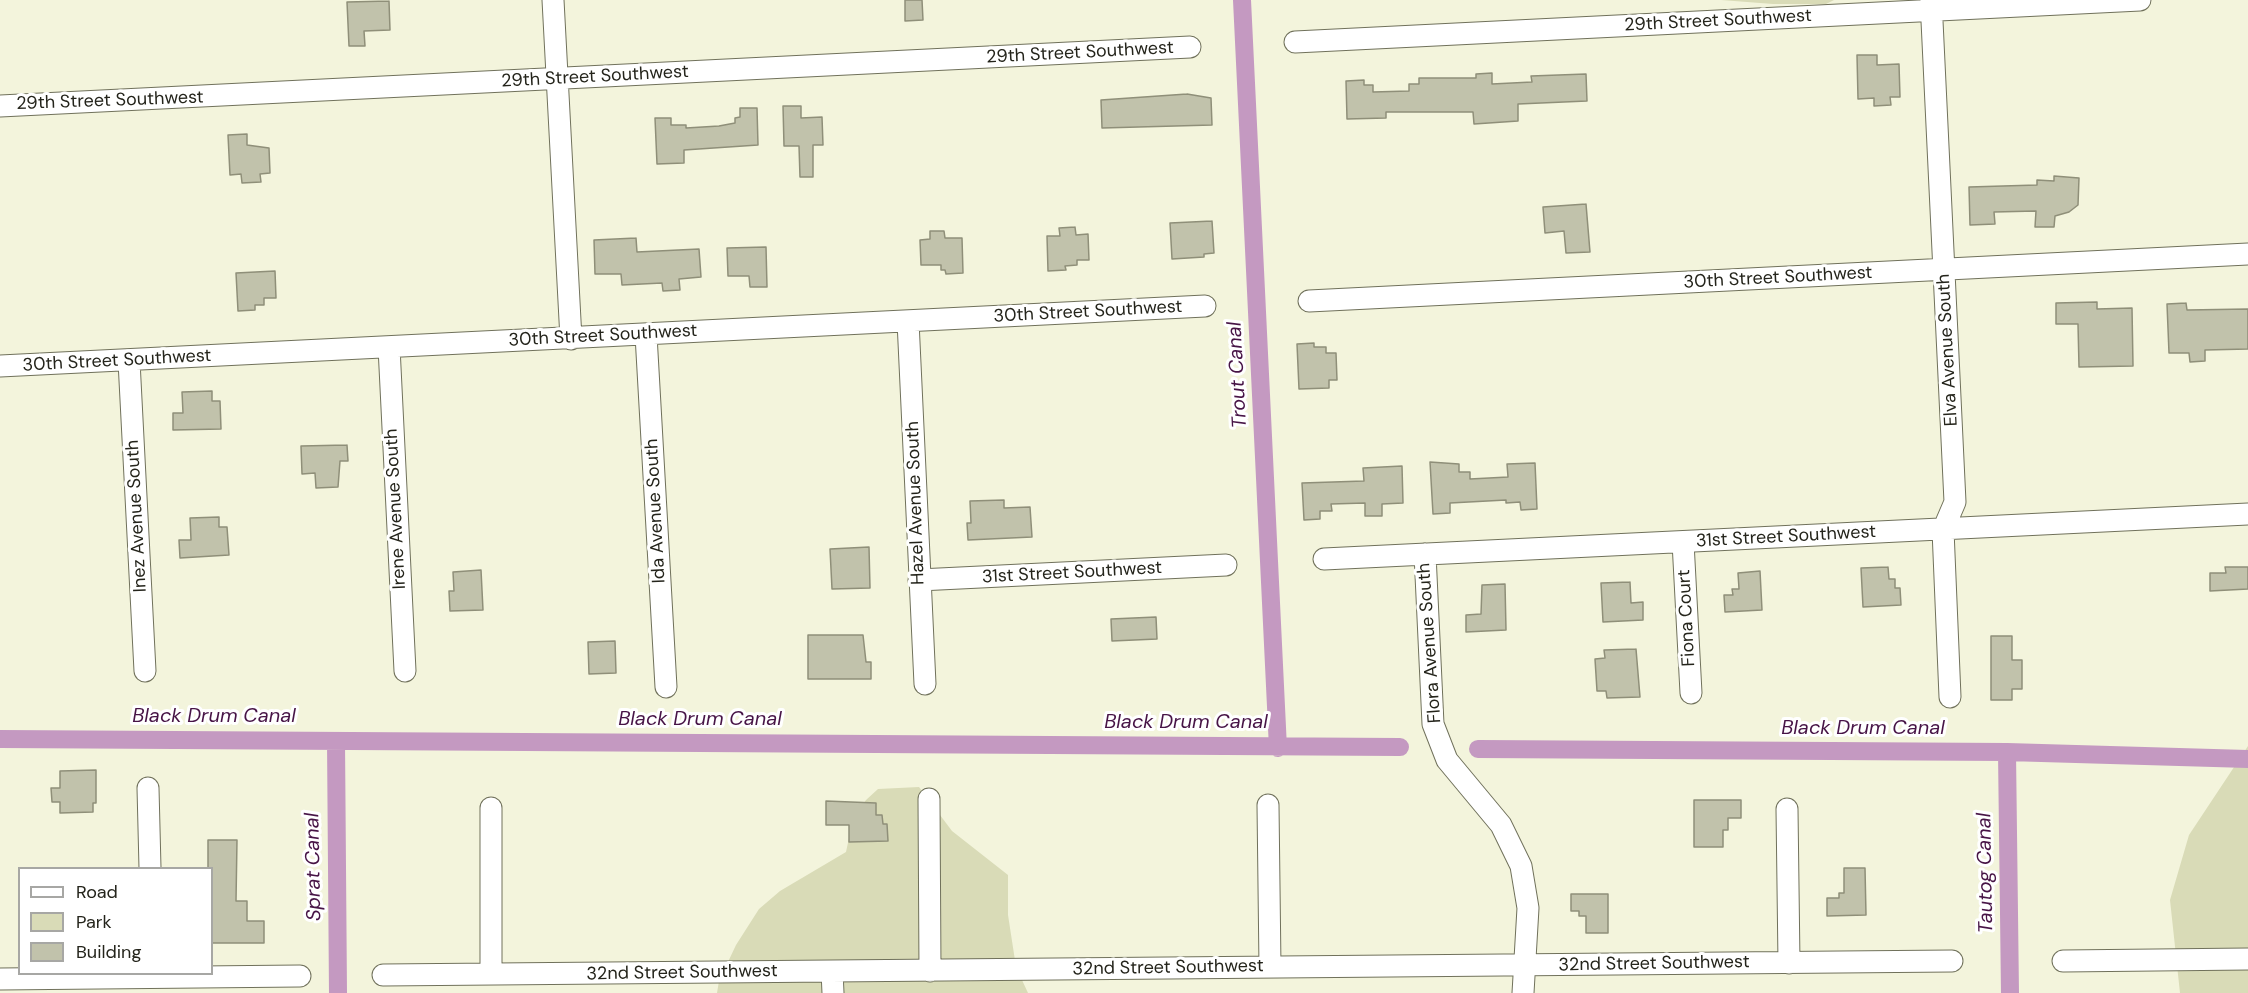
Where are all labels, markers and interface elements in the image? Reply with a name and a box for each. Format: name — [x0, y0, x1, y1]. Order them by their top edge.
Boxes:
street label: 29th Street Southwest — [1624, 5, 1812, 37]
street label: 29th Street Southwest — [986, 37, 1174, 69]
street label: 29th Street Southwest — [501, 61, 689, 93]
street label: 29th Street Southwest — [16, 87, 204, 115]
street label: 30th Street Southwest — [1683, 262, 1873, 294]
street label: Elva Avenue South — [1933, 273, 1963, 427]
street label: 30th Street Southwest — [993, 296, 1183, 328]
street label: 30th Street Southwest — [508, 320, 698, 352]
water label: Trout Canal — [1223, 321, 1253, 429]
street label: 30th Street Southwest — [22, 345, 212, 377]
street label: Hazel Avenue South — [902, 421, 930, 585]
street label: Irene Avenue South — [381, 428, 411, 590]
street label: Ida Avenue South — [641, 438, 671, 584]
street label: Inez Avenue South — [122, 439, 152, 593]
street label: 31st Street Southwest — [1695, 521, 1877, 553]
street label: 31st Street Southwest — [981, 557, 1163, 589]
street label: Flora Avenue South — [1414, 562, 1446, 724]
street label: Fiona Court — [1674, 569, 1700, 667]
water label: Black Drum Canal — [132, 705, 296, 729]
water label: Black Drum Canal — [618, 708, 782, 732]
water label: Black Drum Canal — [1104, 711, 1268, 735]
water label: Black Drum Canal — [1781, 717, 1945, 741]
water label: Sprat Canal — [301, 813, 327, 921]
water label: Tautog Canal — [1973, 813, 1999, 933]
legend — [18, 867, 213, 975]
text: Road — [76, 880, 118, 904]
text: Park — [76, 910, 112, 934]
text: Building — [76, 940, 141, 964]
street label: 32nd Street Southwest — [1558, 952, 1750, 976]
street label: 32nd Street Southwest — [1072, 956, 1264, 980]
street label: 32nd Street Southwest — [586, 961, 778, 985]

